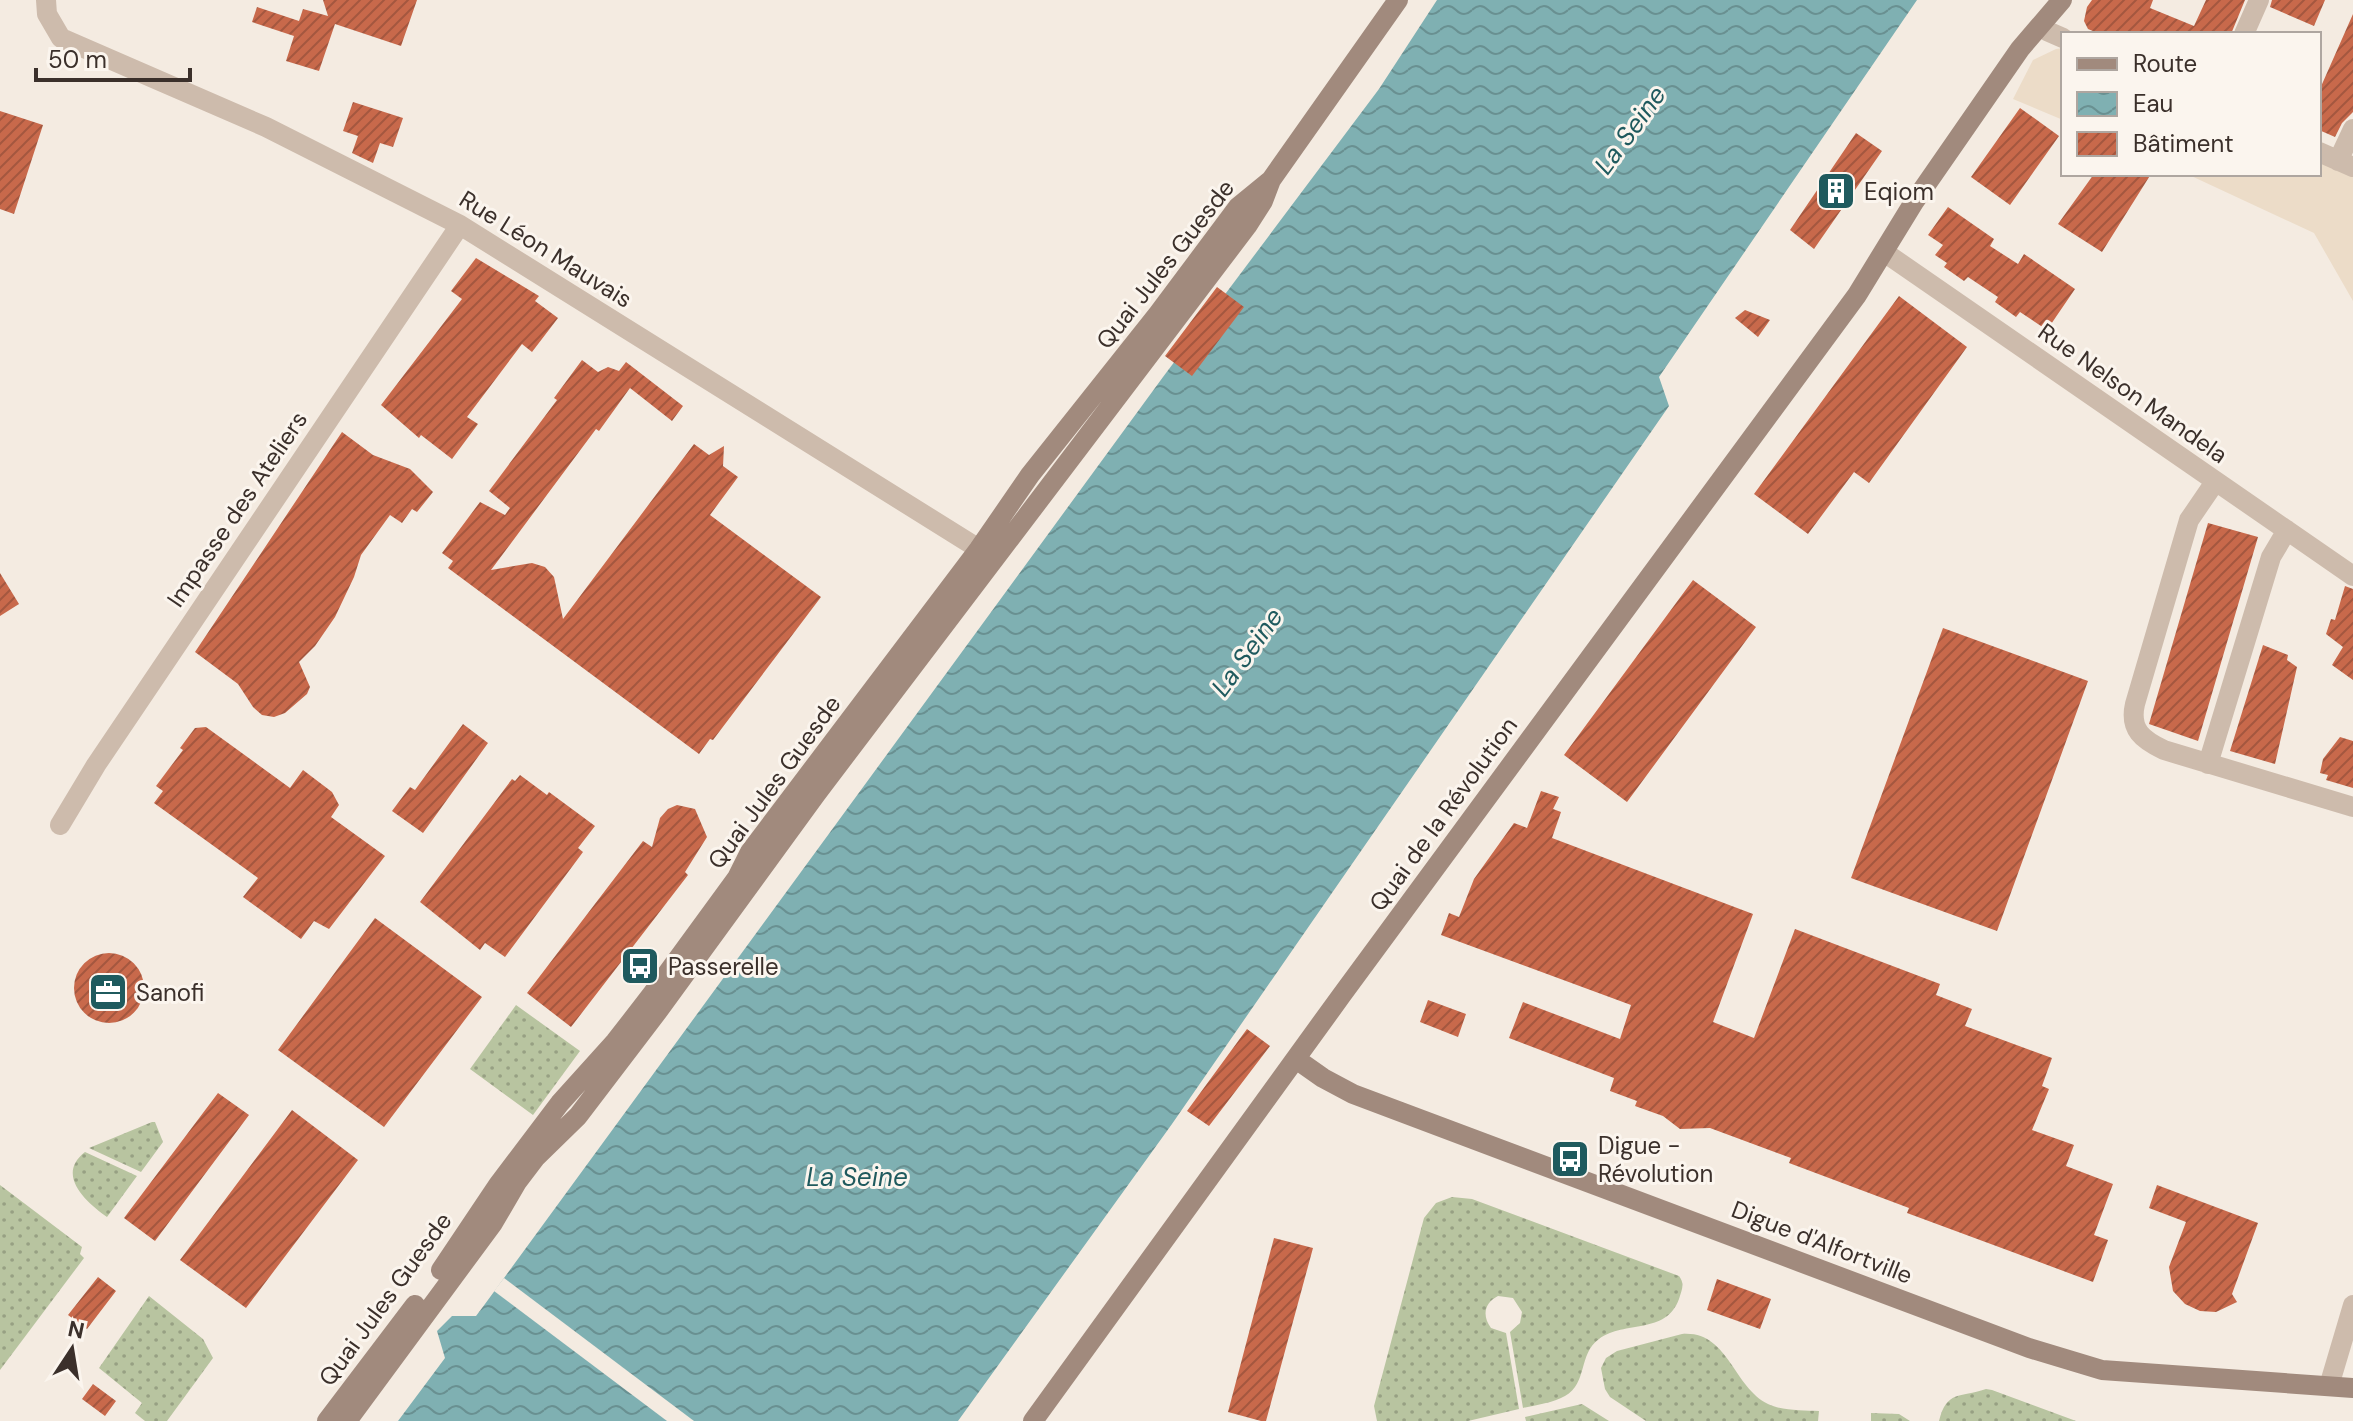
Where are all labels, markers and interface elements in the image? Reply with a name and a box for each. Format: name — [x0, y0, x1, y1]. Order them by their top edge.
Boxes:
scale bar — [36, 32, 190, 82]
legend — [2061, 32, 2321, 176]
text: 50 m — [48, 44, 107, 75]
text: Route — [2133, 48, 2197, 79]
water label: La Seine — [1586, 79, 1674, 181]
text: Eau — [2133, 88, 2173, 119]
text: Bâtiment — [2133, 128, 2234, 159]
building icon: Eqiom — [1815, 170, 1857, 212]
street label: Quai Jules Guesde — [1089, 173, 1241, 355]
place label: Eqiom — [1864, 176, 1934, 207]
street label: Rue Léon Mauvais — [454, 183, 638, 315]
street label: Rue Nelson Mandela — [2032, 316, 2234, 470]
street label: Impasse des Ateliers — [160, 405, 314, 613]
water label: La Seine — [1203, 601, 1291, 703]
street label: Quai Jules Guesde — [701, 689, 847, 875]
street label: Quai de la Révolution — [1362, 711, 1524, 917]
bus stop icon: Passerelle — [619, 945, 661, 987]
place label: Passerelle — [668, 951, 779, 982]
office icon: Sanofi — [87, 971, 129, 1013]
place label: Sanofi — [136, 977, 205, 1008]
place label: Digue - Révolution — [1598, 1130, 1713, 1189]
bus stop icon: Digue - Révolution — [1549, 1138, 1591, 1180]
water label: La Seine — [806, 1160, 908, 1194]
street label: Digue d'Alfortville — [1727, 1193, 1917, 1291]
street label: Quai Jules Guesde — [312, 1206, 458, 1392]
north arrow — [32, 1309, 112, 1389]
text: N — [65, 1314, 87, 1346]

